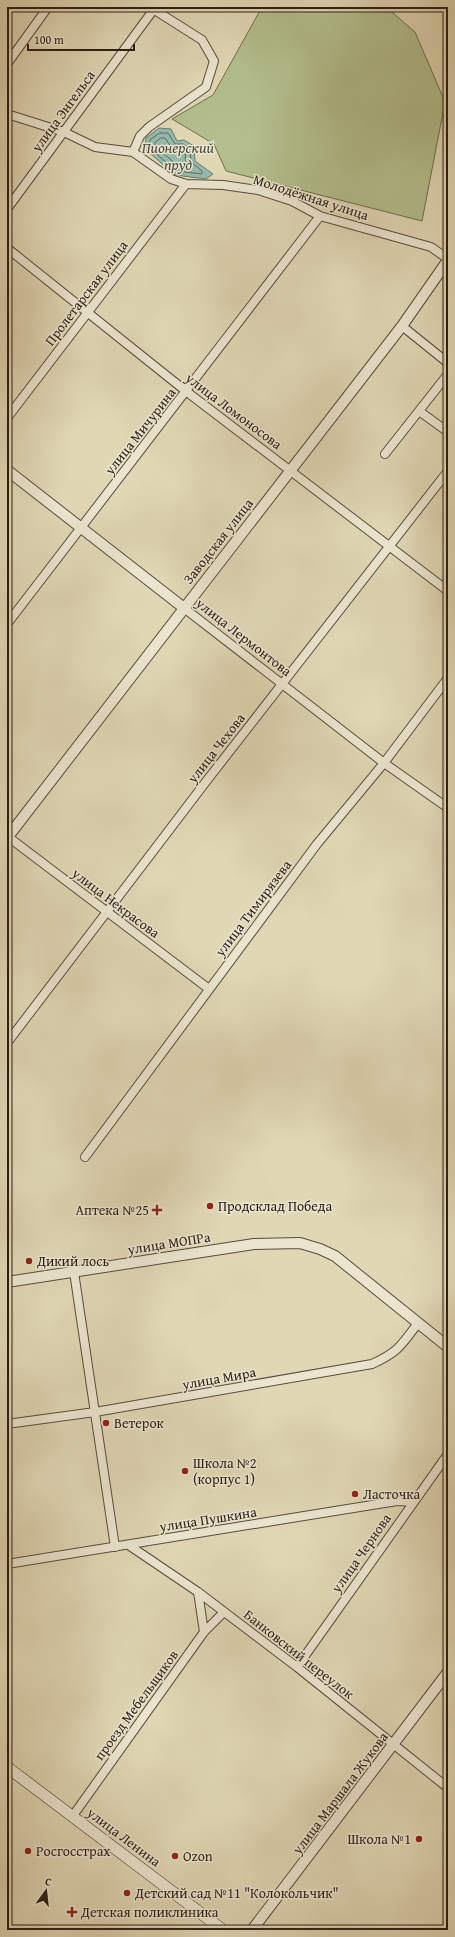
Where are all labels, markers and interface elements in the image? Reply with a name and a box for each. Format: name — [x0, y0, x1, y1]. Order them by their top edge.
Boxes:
scale bar — [28, 26, 134, 52]
text: 100 m — [34, 31, 64, 48]
street label: улица Энгельса — [26, 66, 100, 157]
water label: Пионерский пруд — [142, 137, 215, 175]
street label: Молодёжная улица — [251, 169, 372, 225]
street label: Пролетарская улица — [40, 236, 132, 350]
street label: улица Ломоносова — [181, 367, 287, 454]
street label: улица Мичурина — [99, 383, 181, 480]
street label: Заводская улица — [178, 494, 258, 588]
street label: улица Лермонтова — [191, 593, 296, 681]
street label: улица Чехова — [182, 709, 250, 788]
street label: улица Тимирязева — [209, 855, 296, 961]
street label: улица Некрасова — [67, 863, 164, 943]
place label: Продсклад Победа — [218, 1196, 332, 1216]
place label: Аптека №25 — [76, 1200, 149, 1220]
marker: Продсклад Победа — [205, 1201, 215, 1211]
marker: Аптека №25 — [152, 1205, 162, 1215]
street label: улица МОПРа — [125, 1227, 212, 1260]
place label: Дикий лось — [36, 1251, 109, 1271]
marker: Дикий лось — [24, 1256, 34, 1266]
street label: улица Мира — [180, 1362, 258, 1394]
place label: Ветерок — [114, 1413, 165, 1433]
marker: Ветерок — [101, 1418, 111, 1428]
place label: Школа №2 (корпус 1) — [193, 1453, 257, 1489]
marker: Школа №2 (корпус 1) — [180, 1466, 190, 1476]
place label: Ласточка — [363, 1484, 420, 1504]
marker: Ласточка — [350, 1489, 360, 1499]
street label: улица Пушкина — [157, 1501, 258, 1537]
street label: улица Чернова — [326, 1509, 396, 1597]
street label: Банковский переулок — [240, 1605, 359, 1704]
street label: проезд Мебельщиков — [89, 1646, 183, 1764]
street label: улица Маршала Жукова — [287, 1727, 393, 1859]
street label: улица Ленина — [82, 1802, 165, 1872]
place label: Школа №1 — [347, 1829, 411, 1849]
marker: Школа №1 — [414, 1834, 424, 1844]
place label: Росгосстрах — [36, 1841, 111, 1861]
marker: Росгосстрах — [23, 1846, 33, 1856]
place label: Ozon — [183, 1846, 213, 1866]
marker: Ozon — [170, 1851, 180, 1861]
north arrow — [26, 1871, 66, 1911]
text: С — [44, 1873, 54, 1890]
place label: Детский сад №11 "Колокольчик" — [134, 1883, 339, 1903]
marker: Детский сад №11 "Колокольчик" — [122, 1888, 132, 1898]
place label: Детская поликлиника — [80, 1902, 219, 1922]
marker: Детская поликлиника — [66, 1906, 78, 1918]

